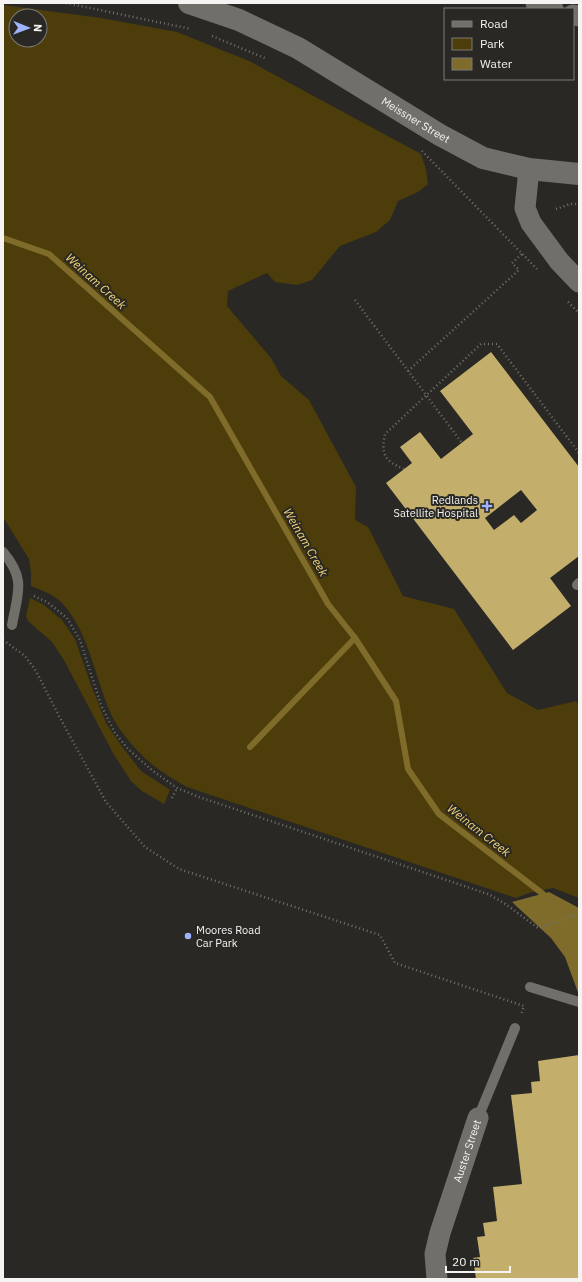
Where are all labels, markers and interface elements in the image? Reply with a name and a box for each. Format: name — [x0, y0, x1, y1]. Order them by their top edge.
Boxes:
north arrow — [8, 8, 48, 48]
legend — [444, 8, 574, 80]
text: Road — [480, 16, 508, 31]
text: N — [31, 24, 45, 32]
text: Park — [480, 36, 505, 51]
text: Water — [480, 56, 513, 71]
street label: Meissner Street — [379, 94, 452, 146]
water label: Weinam Creek — [63, 250, 130, 313]
place label: Redlands Satellite Hospital — [394, 493, 478, 520]
marker: Redlands Satellite Hospital — [481, 500, 493, 512]
water label: Weinam Creek — [280, 505, 332, 579]
water label: Weinam Creek — [444, 801, 514, 860]
place label: Moores Road Car Park — [196, 923, 261, 950]
marker: Moores Road Car Park — [183, 931, 193, 941]
street label: Auster Street — [450, 1118, 484, 1184]
scale bar — [446, 1248, 510, 1274]
text: 20 m — [452, 1254, 480, 1269]

